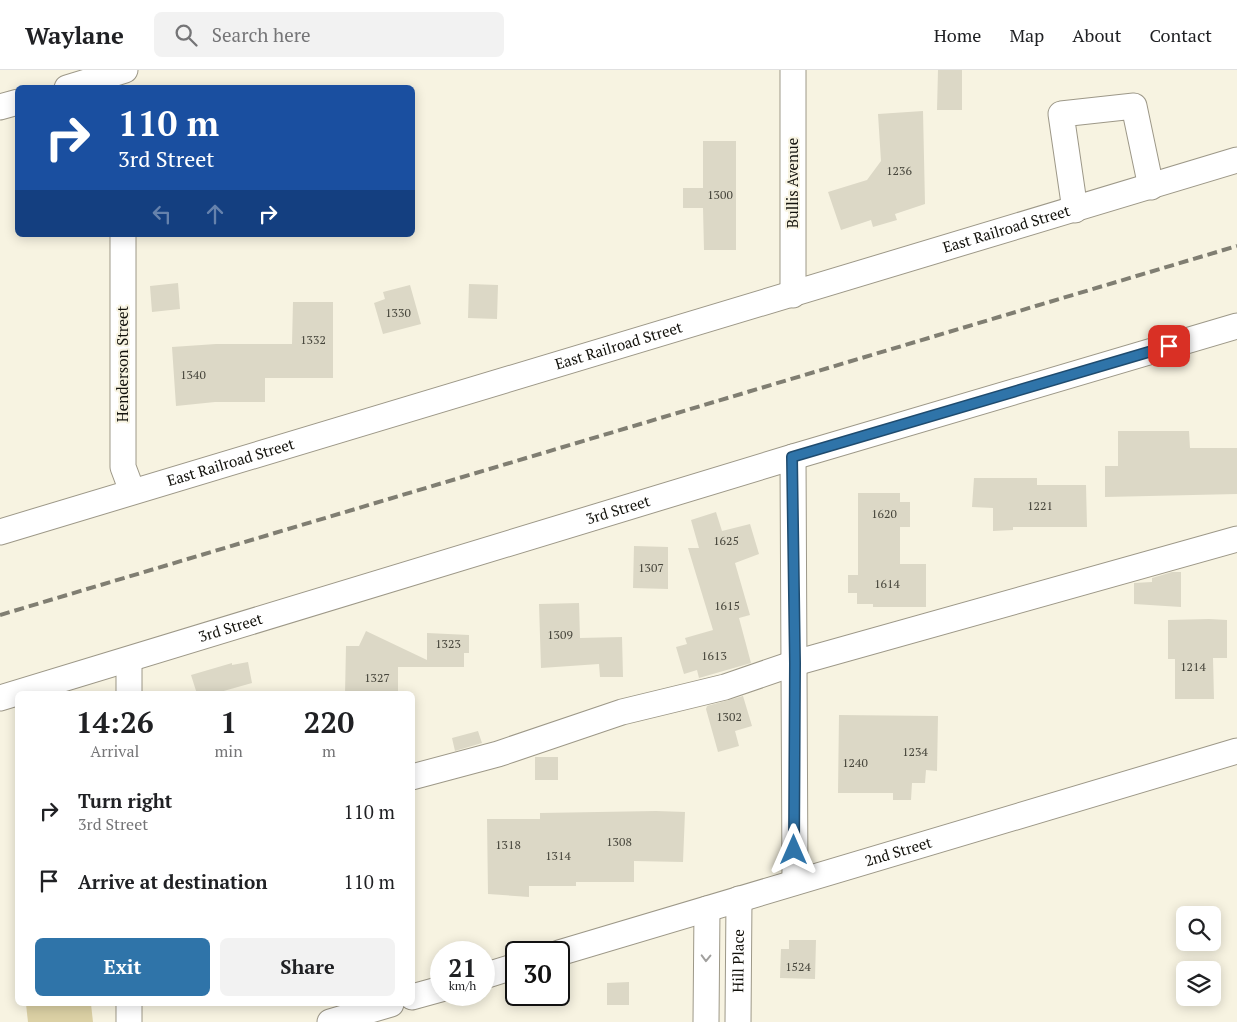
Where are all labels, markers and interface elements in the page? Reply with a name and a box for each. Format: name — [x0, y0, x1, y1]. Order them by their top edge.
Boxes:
search box — [154, 12, 504, 57]
text: Waylane — [25, 19, 124, 51]
icon: search — [172, 21, 200, 49]
text: Search here — [212, 22, 311, 47]
text: Home — [934, 23, 981, 47]
text: Map — [1009, 23, 1044, 47]
text: About — [1072, 23, 1121, 47]
text: Contact — [1149, 23, 1212, 47]
text: 110 m — [118, 100, 219, 146]
icon: right — [35, 105, 100, 170]
street label: Bullis Avenue — [782, 138, 802, 228]
text: 3rd Street — [118, 144, 214, 173]
house number: 1236 — [886, 163, 912, 178]
house number: 1300 — [707, 187, 733, 202]
icon: left — [148, 200, 176, 228]
icon: ahead — [201, 200, 229, 228]
icon: right — [254, 200, 282, 228]
street label: East Railroad Street — [940, 200, 1073, 257]
street label: Henderson Street — [112, 305, 132, 422]
house number: 1330 — [385, 305, 411, 320]
street label: East Railroad Street — [552, 316, 685, 374]
pin — [1148, 325, 1190, 367]
house number: 1332 — [300, 332, 326, 347]
icon: arrive — [1155, 332, 1183, 360]
house number: 1340 — [180, 367, 206, 382]
street label: East Railroad Street — [164, 433, 297, 490]
street label: 3rd Street — [583, 490, 653, 528]
house number: 1221 — [1027, 498, 1053, 513]
house number: 1620 — [871, 506, 897, 521]
house number: 1625 — [713, 533, 739, 548]
house number: 1307 — [638, 560, 664, 575]
house number: 1614 — [874, 576, 900, 591]
house number: 1615 — [714, 598, 740, 613]
street label: 3rd Street — [196, 608, 265, 646]
house number: 1309 — [547, 627, 573, 642]
house number: 1323 — [435, 636, 461, 651]
house number: 1613 — [701, 648, 727, 663]
house number: 1214 — [1180, 659, 1206, 674]
house number: 1327 — [364, 670, 390, 685]
text: 14:26 — [76, 702, 154, 742]
text: 1 — [220, 702, 237, 742]
text: 220 — [303, 702, 354, 742]
house number: 1302 — [716, 709, 742, 724]
text: Arrival — [90, 740, 139, 762]
text: min — [215, 740, 243, 762]
text: m — [322, 740, 336, 762]
house number: 1234 — [902, 744, 928, 759]
house number: 1240 — [842, 755, 868, 770]
text: Turn right — [78, 788, 172, 813]
icon: right — [35, 797, 63, 825]
text: 110 m — [344, 799, 395, 824]
text: 3rd Street — [78, 813, 148, 835]
position arrow — [767, 823, 819, 875]
street label: 2nd Street — [862, 831, 934, 870]
house number: 1308 — [606, 834, 632, 849]
house number: 1318 — [495, 837, 521, 852]
house number: 1314 — [545, 848, 571, 863]
icon: arrive — [35, 867, 63, 895]
text: Arrive at destination — [78, 869, 267, 894]
text: 110 m — [344, 869, 395, 894]
map controls — [1176, 906, 1221, 1006]
button: search — [1176, 906, 1221, 951]
street label: Hill Place — [727, 929, 748, 993]
button: Exit — [35, 938, 210, 996]
button: Share — [220, 938, 395, 996]
speed limit sign: 30 — [505, 941, 570, 1006]
text: 21 — [448, 951, 477, 984]
one-way arrow — [701, 954, 711, 962]
house number: 1524 — [785, 959, 811, 974]
button: layers — [1176, 961, 1221, 1006]
text: km/h — [449, 978, 476, 993]

